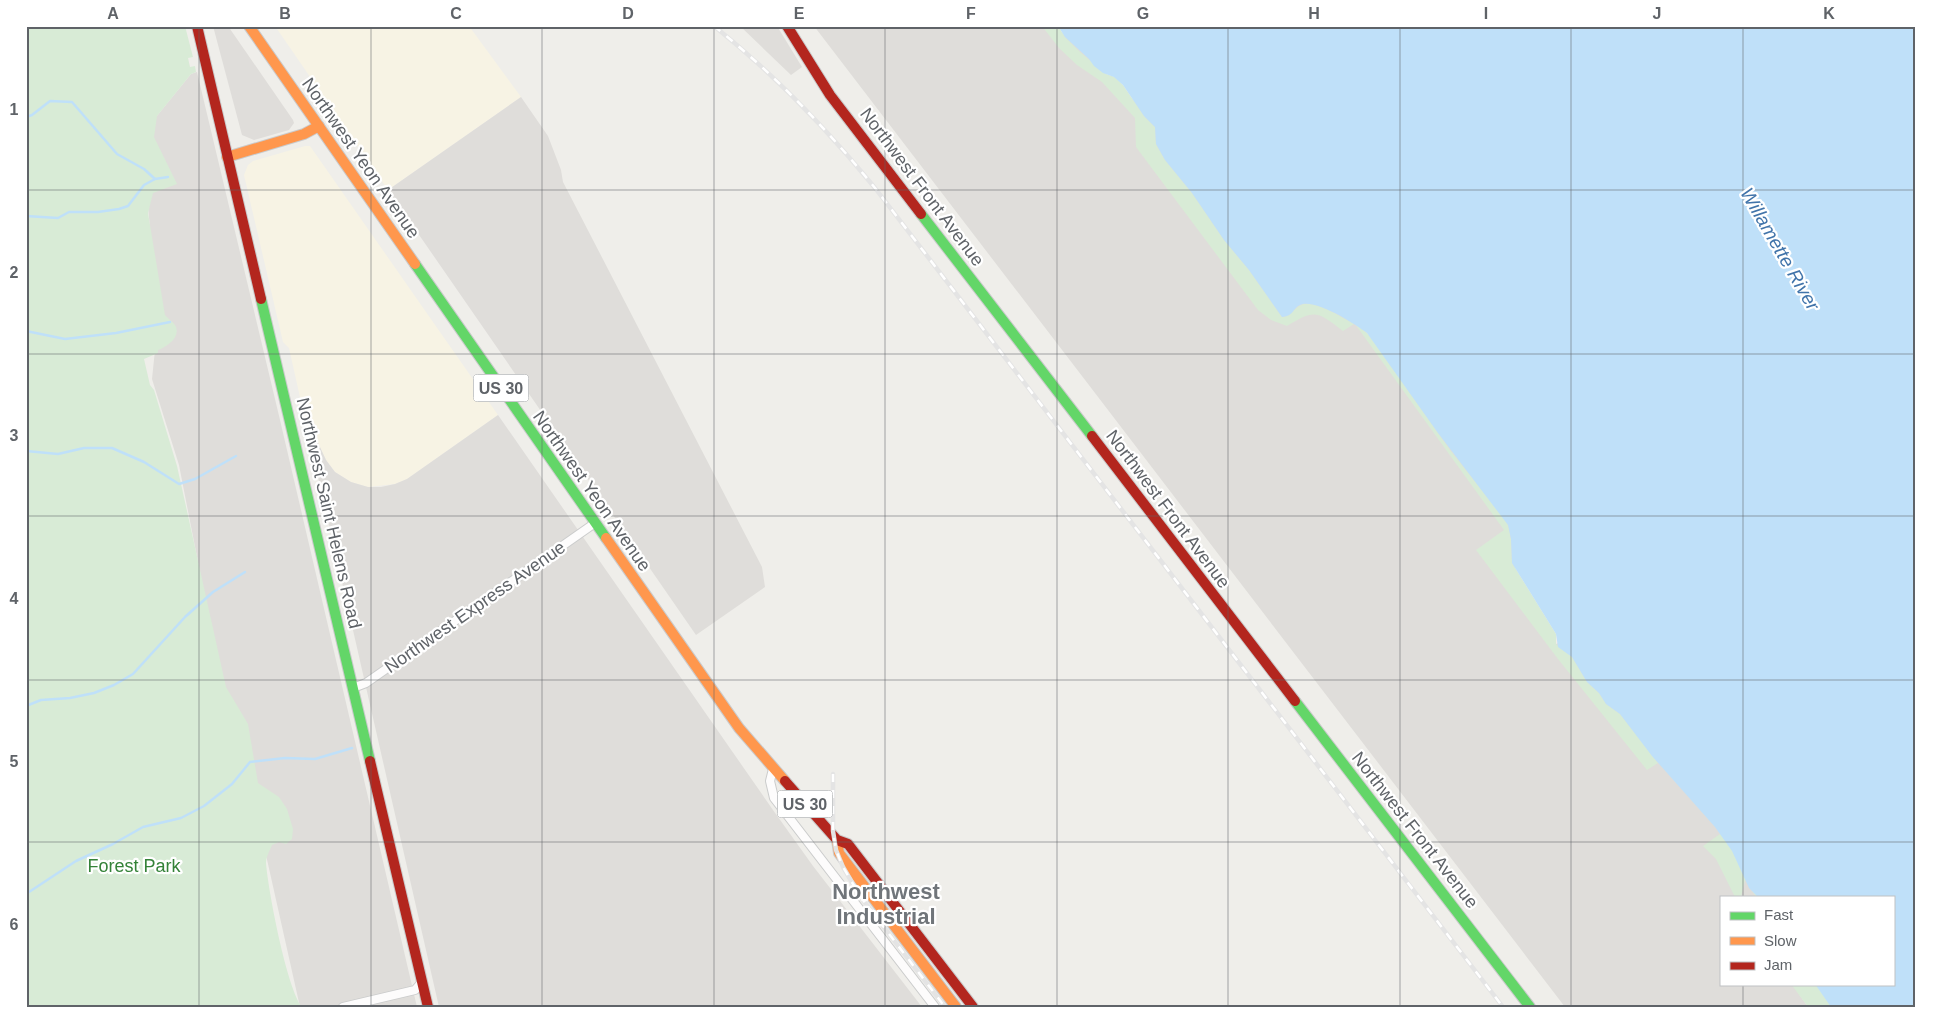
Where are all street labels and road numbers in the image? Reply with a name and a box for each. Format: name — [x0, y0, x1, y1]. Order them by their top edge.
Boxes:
street label: Northwest Yeon Avenue — [298, 74, 424, 242]
street label: Northwest Front Avenue — [856, 104, 988, 270]
road number: US 30 — [474, 374, 528, 402]
street label: Northwest Saint Helens Road — [293, 396, 365, 630]
street label: Northwest Yeon Avenue — [529, 407, 655, 575]
street label: Northwest Front Avenue — [1102, 426, 1234, 592]
street label: Northwest Express Avenue — [381, 537, 569, 677]
street label: Northwest Front Avenue — [1348, 748, 1482, 912]
road number: US 30 — [778, 791, 832, 818]

